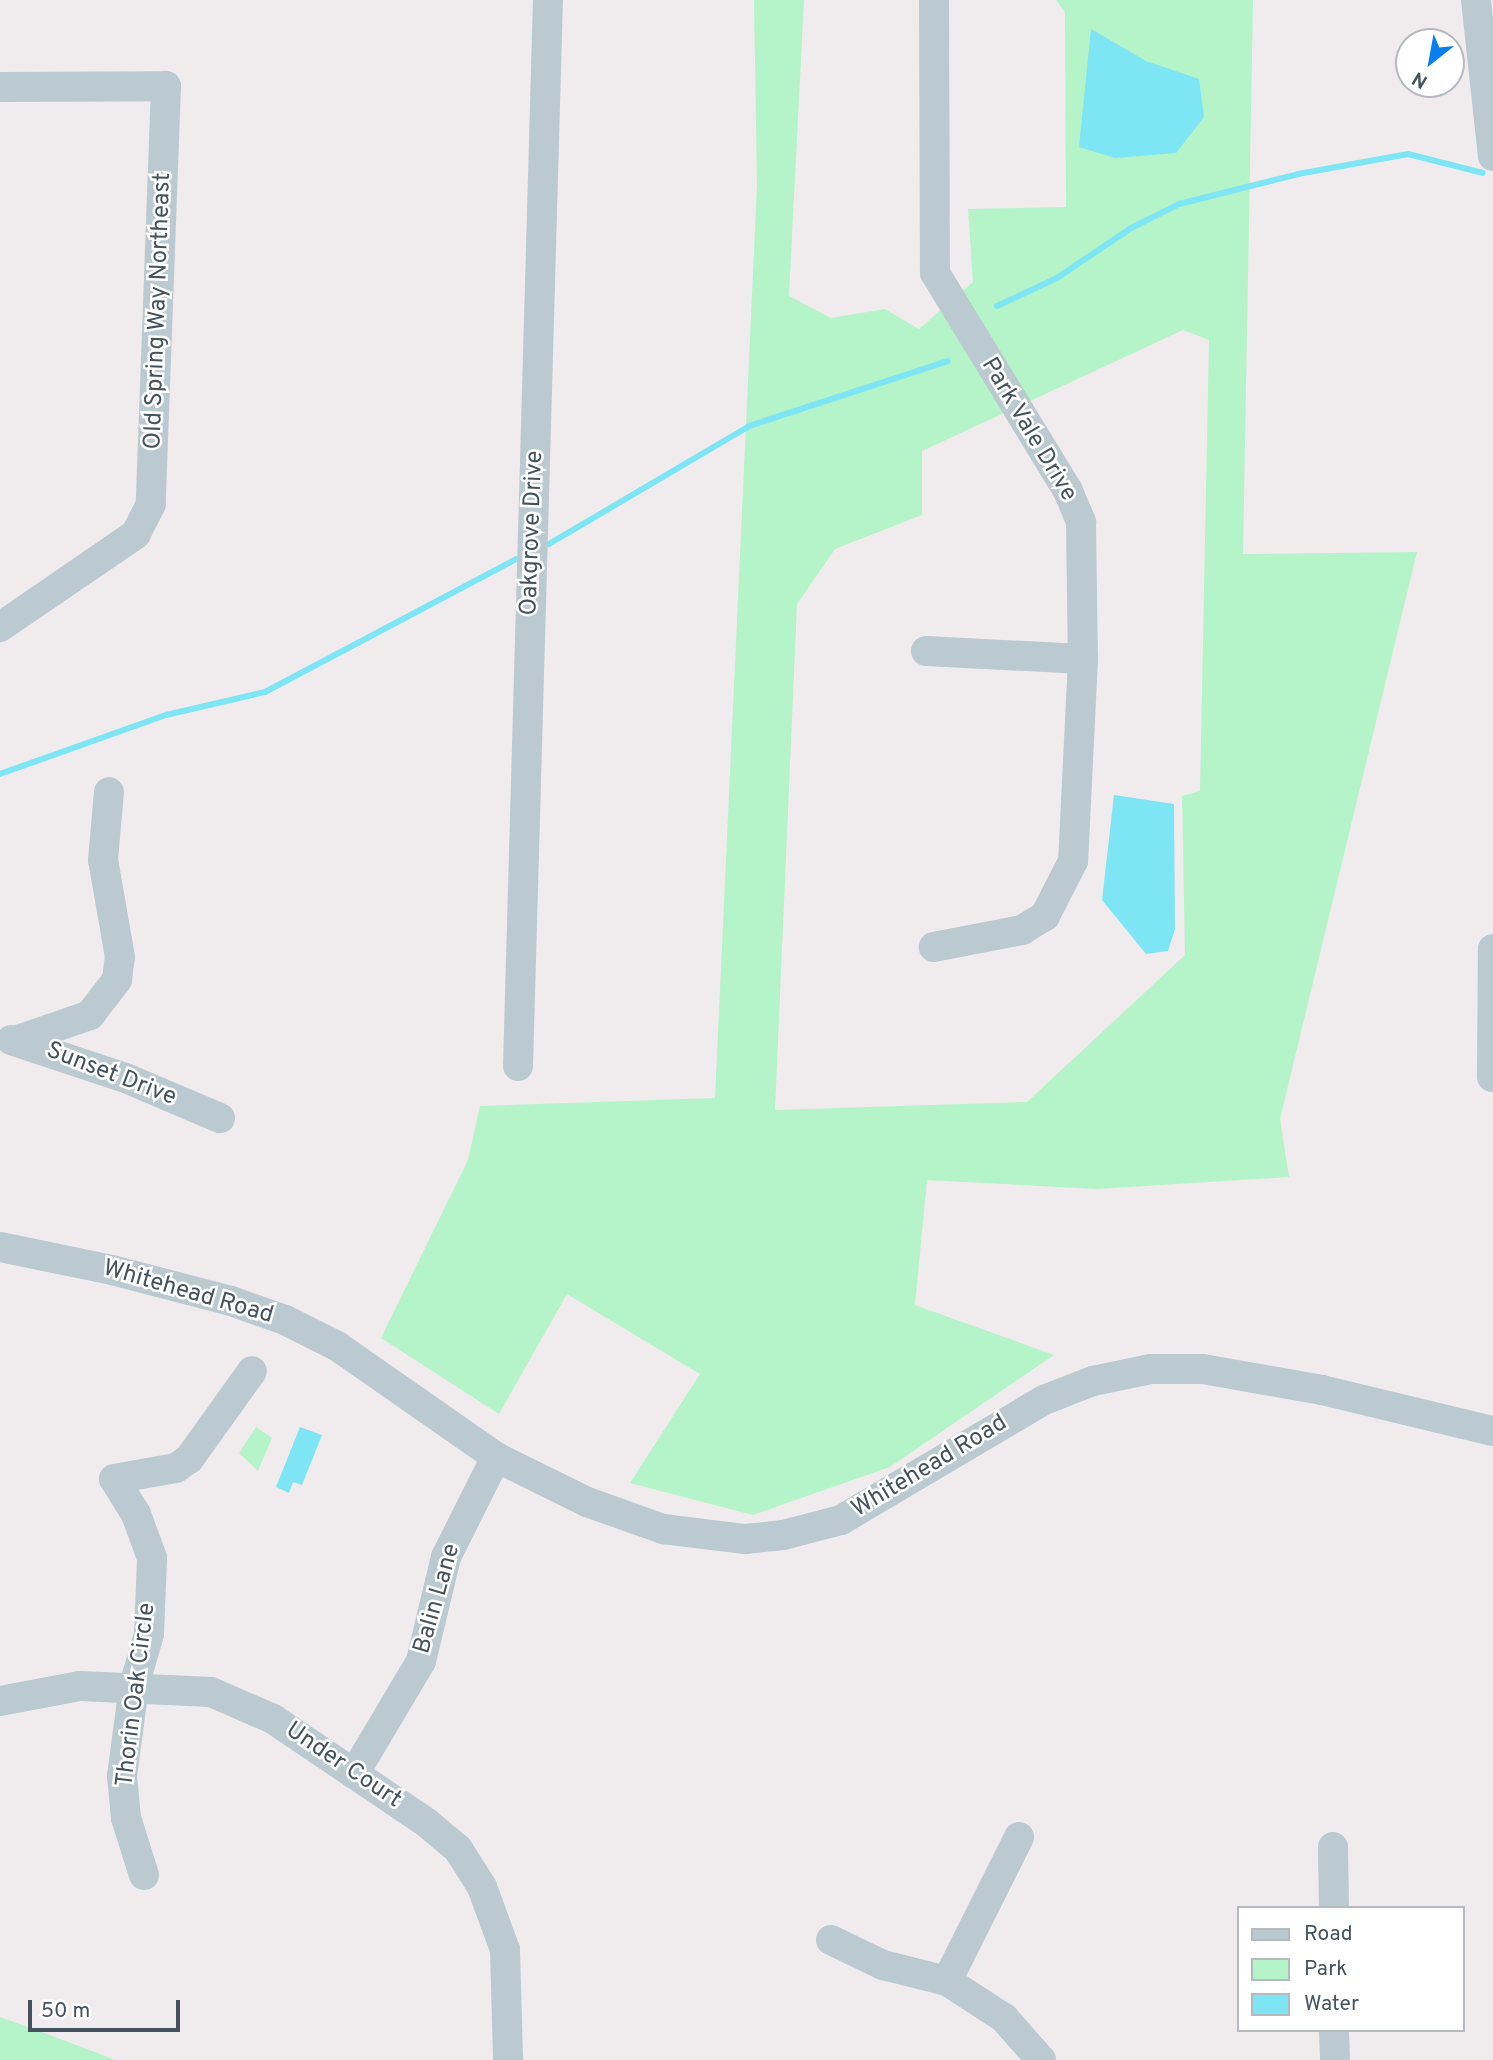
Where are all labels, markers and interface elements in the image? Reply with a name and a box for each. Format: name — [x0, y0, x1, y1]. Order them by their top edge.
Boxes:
north arrow — [1395, 28, 1465, 98]
text: N — [1408, 65, 1432, 93]
street label: Old Spring Way Northeast — [140, 172, 178, 450]
street label: Park Vale Drive — [974, 353, 1082, 507]
street label: Oakgrove Drive — [516, 450, 550, 616]
street label: Sunset Drive — [42, 1037, 180, 1113]
street label: Whitehead Road — [100, 1255, 276, 1331]
street label: Whitehead Road — [847, 1409, 1013, 1525]
street label: Balin Lane — [409, 1541, 467, 1657]
street label: Thorin Oak Circle — [111, 1601, 163, 1789]
street label: Under Court — [280, 1717, 406, 1815]
legend — [1238, 1906, 1465, 2032]
text: Road — [1304, 1921, 1353, 1948]
text: Park — [1304, 1956, 1347, 1983]
scale bar — [32, 1986, 184, 2030]
text: Water — [1304, 1991, 1359, 2018]
text: 50 m — [41, 1998, 90, 2025]

